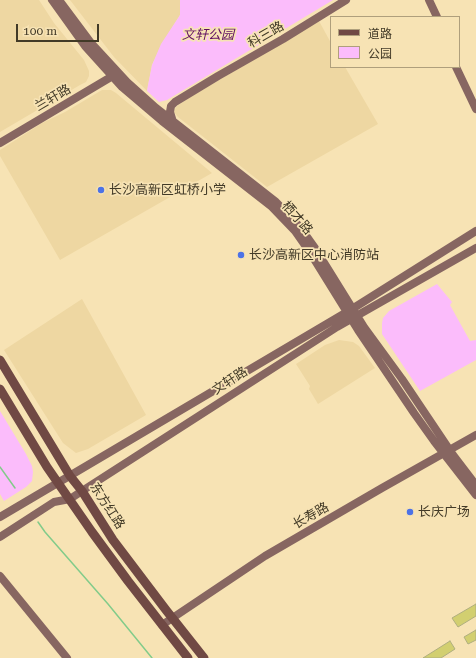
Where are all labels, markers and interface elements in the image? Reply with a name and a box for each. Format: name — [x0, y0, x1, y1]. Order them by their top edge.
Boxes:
scale bar — [18, 16, 101, 42]
legend — [330, 16, 460, 68]
street label: 科三路 — [245, 18, 287, 52]
text: 100 m — [23, 24, 57, 38]
park label: 文轩公园 — [182, 27, 234, 43]
text: 道路 — [368, 27, 392, 41]
text: 公园 — [368, 47, 392, 61]
street label: 兰轩路 — [32, 81, 74, 115]
place label: 长沙高新区虹桥小学 — [109, 182, 226, 198]
marker: 长沙高新区虹桥小学 — [96, 185, 106, 195]
street label: 栖才路 — [278, 198, 316, 238]
place label: 长沙高新区中心消防站 — [249, 247, 379, 263]
marker: 长沙高新区中心消防站 — [236, 250, 246, 260]
street label: 文轩路 — [209, 364, 251, 398]
street label: 东方红路 — [86, 480, 128, 532]
street label: 长寿路 — [290, 499, 332, 533]
place label: 长庆广场 — [418, 504, 470, 520]
marker: 长庆广场 — [405, 507, 415, 517]

